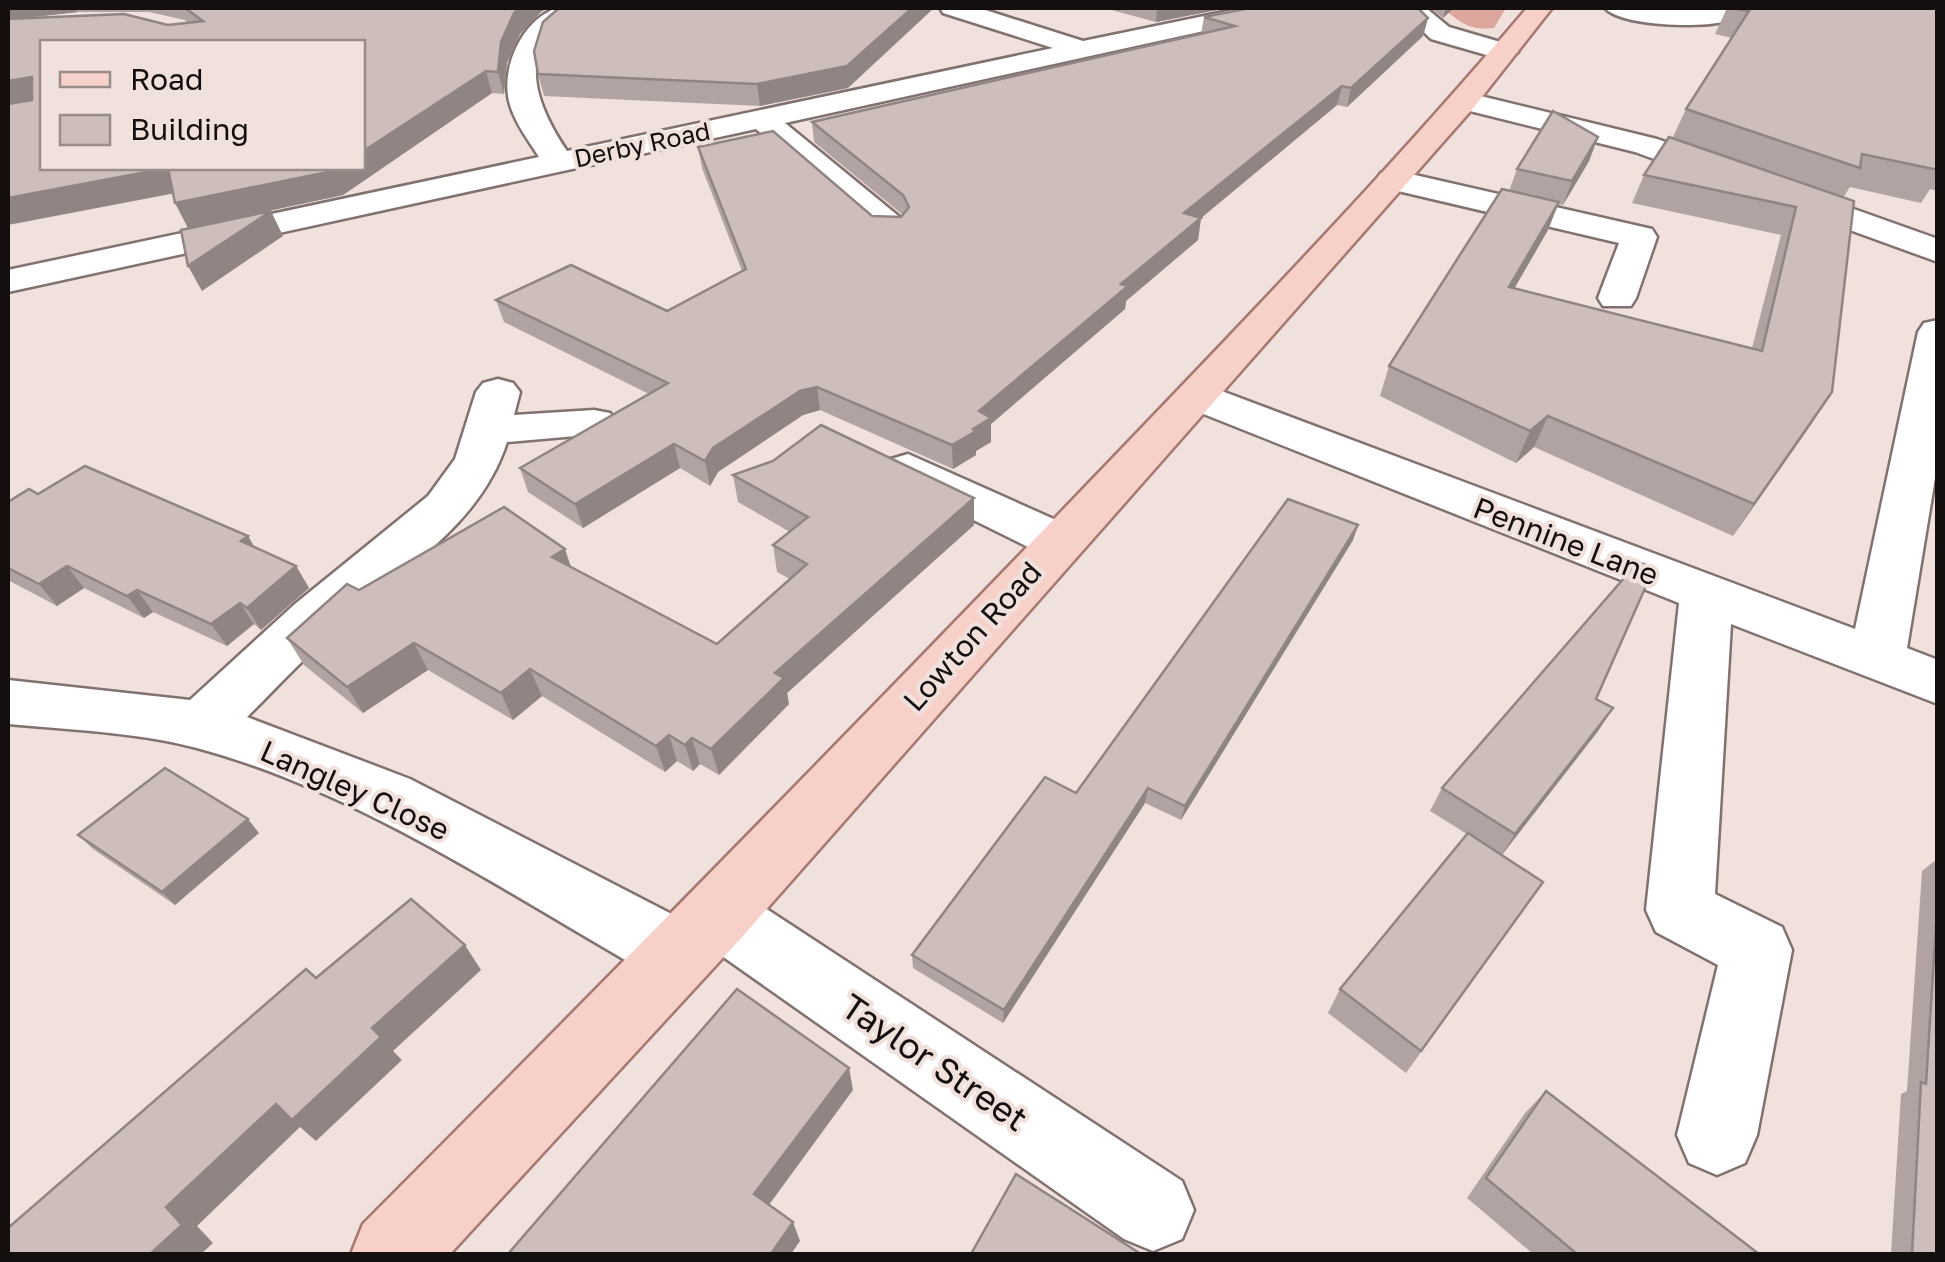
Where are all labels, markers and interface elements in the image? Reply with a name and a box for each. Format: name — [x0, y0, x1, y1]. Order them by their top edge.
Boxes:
legend — [40, 40, 365, 170]
text: Road — [130, 61, 204, 97]
text: Building — [130, 111, 249, 147]
street label: Derby Road — [571, 114, 713, 174]
street label: Pennine Lane — [1468, 489, 1664, 593]
street label: Lowton Road — [895, 554, 1049, 718]
street label: Langley Close — [255, 732, 455, 848]
street label: Taylor Street — [834, 984, 1036, 1140]

